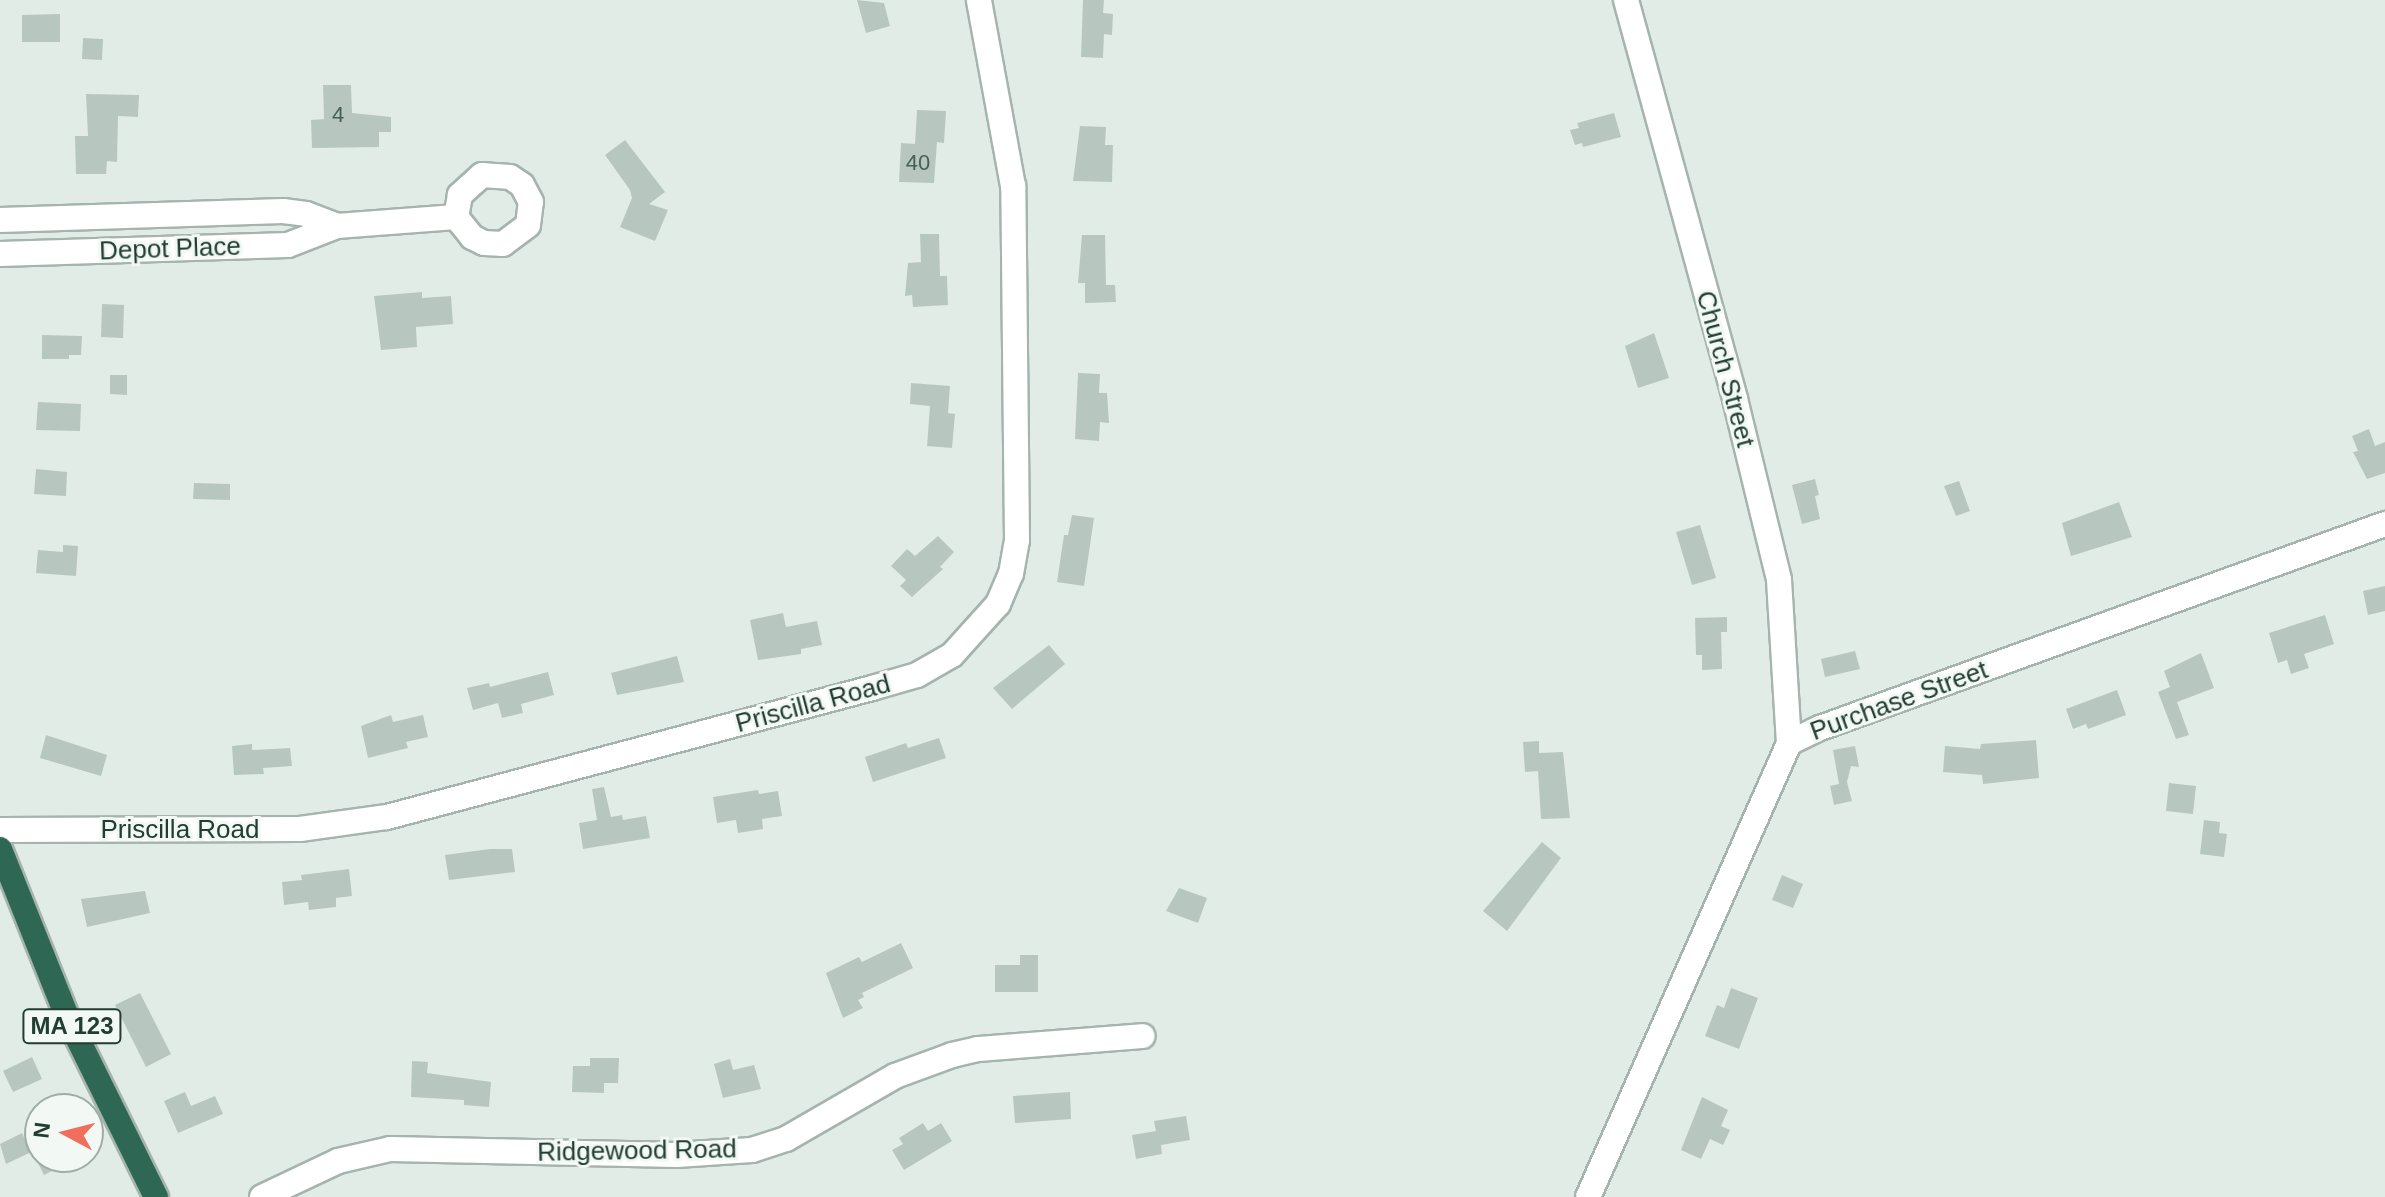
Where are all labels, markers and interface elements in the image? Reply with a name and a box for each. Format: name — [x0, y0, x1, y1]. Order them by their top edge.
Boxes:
house number: 4 — [332, 102, 344, 128]
house number: 40 — [906, 150, 930, 176]
street label: Depot Place — [99, 231, 241, 267]
street label: Church Street — [1689, 287, 1761, 451]
street label: Purchase Street — [1806, 654, 1992, 748]
street label: Priscilla Road — [732, 668, 894, 740]
street label: Priscilla Road — [101, 814, 259, 846]
road number: MA 123 — [20, 1006, 124, 1046]
north arrow — [24, 1093, 104, 1173]
text: N — [28, 1121, 55, 1140]
street label: Ridgewood Road — [537, 1134, 737, 1168]

